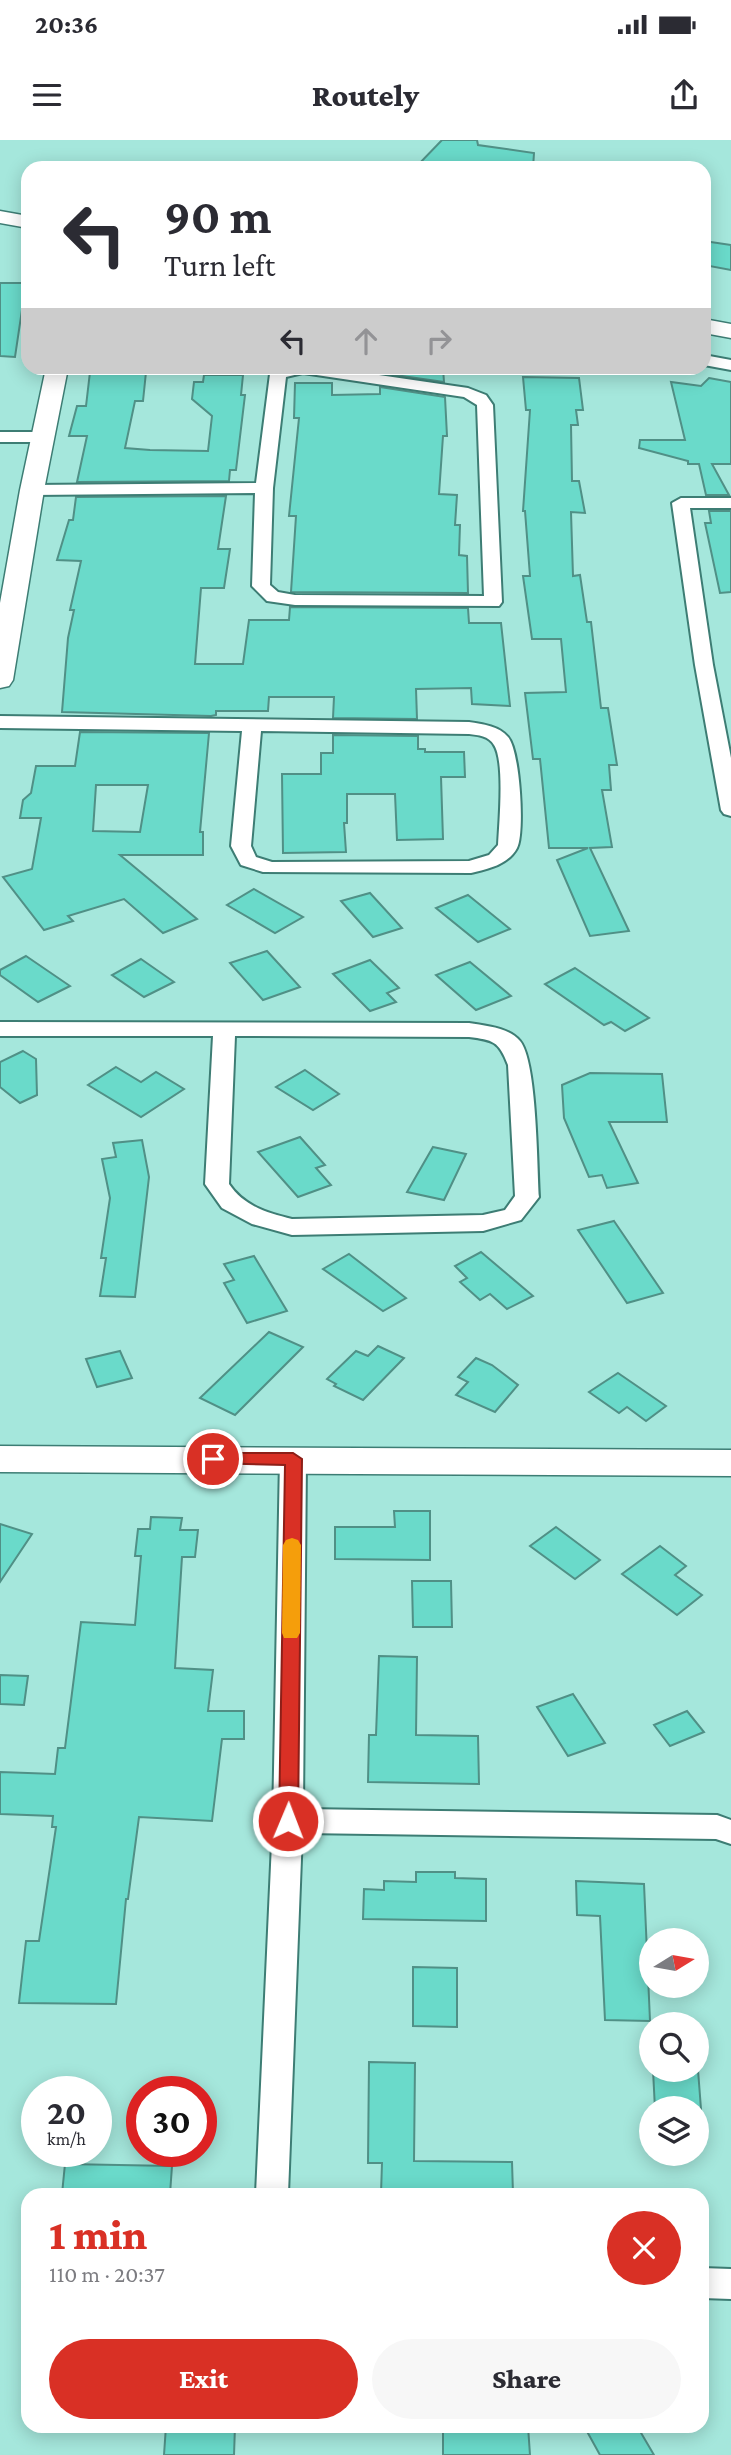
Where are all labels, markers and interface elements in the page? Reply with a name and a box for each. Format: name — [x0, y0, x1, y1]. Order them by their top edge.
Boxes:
text: 20:36 — [35, 10, 98, 39]
icon: menu — [28, 76, 66, 114]
icon: share — [665, 76, 703, 114]
text: Routely — [312, 77, 419, 113]
icon: left — [49, 189, 140, 280]
text: 90 m — [164, 189, 271, 244]
text: Turn left — [164, 247, 275, 283]
icon: left — [274, 322, 312, 360]
icon: ahead — [347, 322, 385, 360]
icon: right — [420, 322, 458, 360]
pin — [183, 1429, 243, 1489]
icon: arrive — [194, 1440, 232, 1478]
position arrow — [251, 1784, 325, 1858]
north arrow — [639, 1928, 709, 1998]
map controls — [639, 1928, 709, 2166]
button: search — [639, 2012, 709, 2082]
speed limit sign: 30 — [126, 2076, 217, 2167]
text: 20 — [47, 2093, 86, 2132]
button: layers — [639, 2096, 709, 2166]
text: km/h — [47, 2129, 86, 2149]
text: 1 min — [49, 2211, 147, 2258]
button: close — [607, 2211, 681, 2285]
text: 110 m · 20:37 — [49, 2261, 165, 2287]
button: Exit — [49, 2339, 358, 2419]
button: Share — [372, 2339, 681, 2419]

